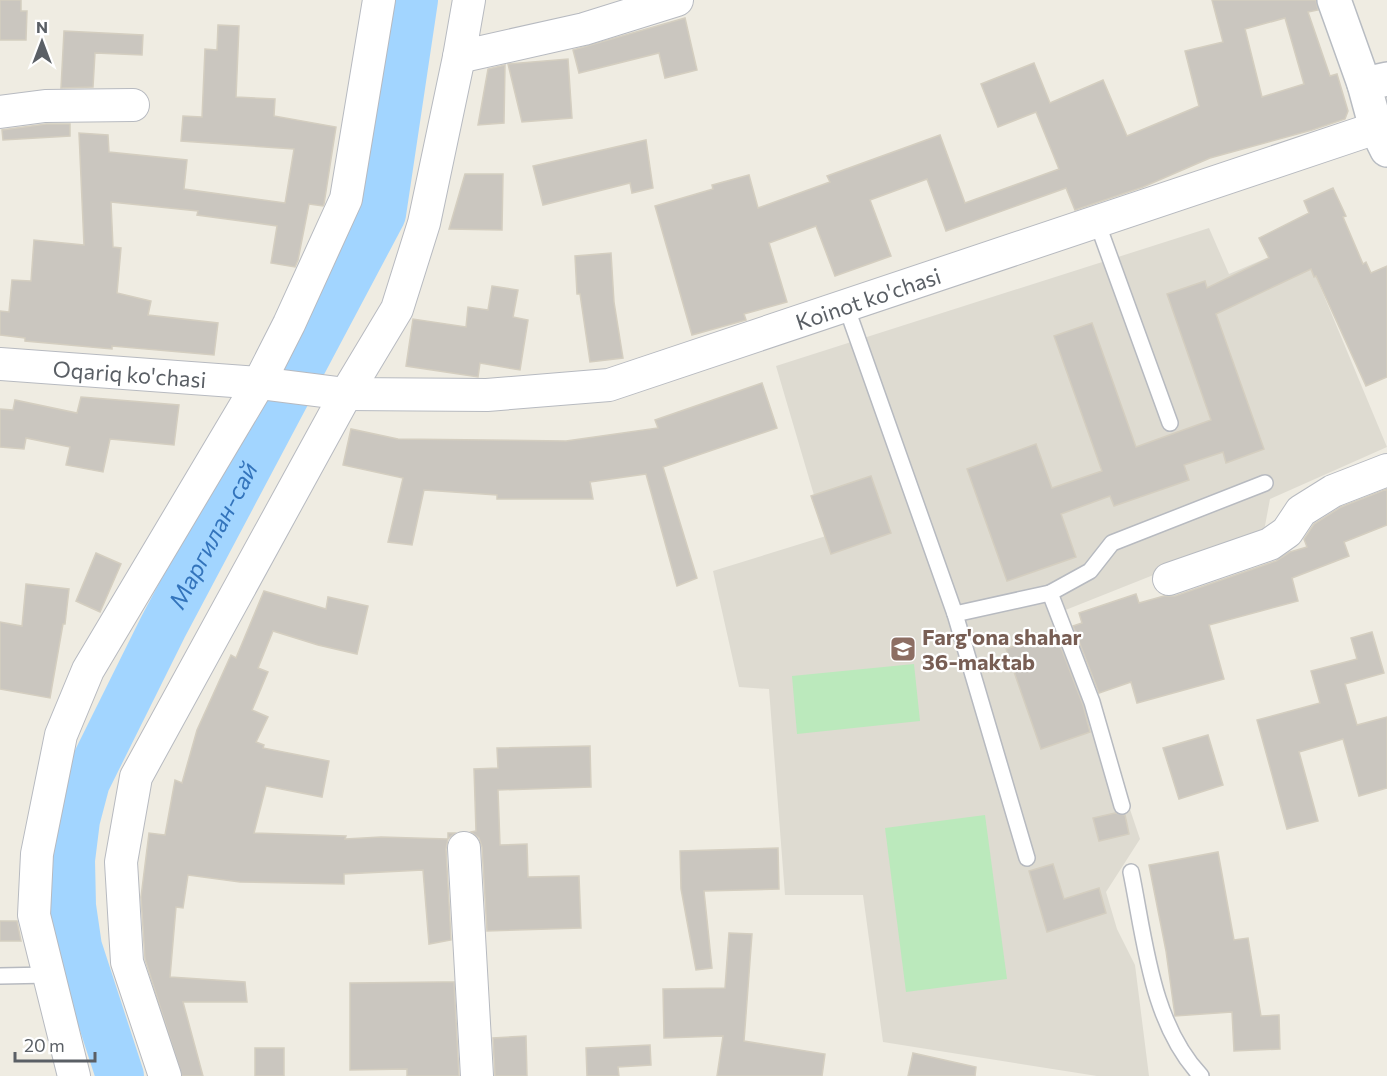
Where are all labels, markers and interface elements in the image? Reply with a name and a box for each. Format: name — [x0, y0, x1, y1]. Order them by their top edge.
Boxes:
north arrow — [12, 12, 72, 72]
text: N — [36, 17, 48, 36]
street label: Koinot ko'chasi — [792, 261, 944, 335]
street label: Oqariq ko'chasi — [52, 354, 207, 393]
water label: Маргилан-сай — [161, 456, 263, 613]
place label: Farg'ona shahar 36-maktab — [922, 623, 1082, 675]
school or university icon: Farg'ona shahar 36-maktab — [888, 634, 918, 664]
scale bar — [15, 1025, 94, 1063]
text: 20 m — [24, 1034, 65, 1056]

